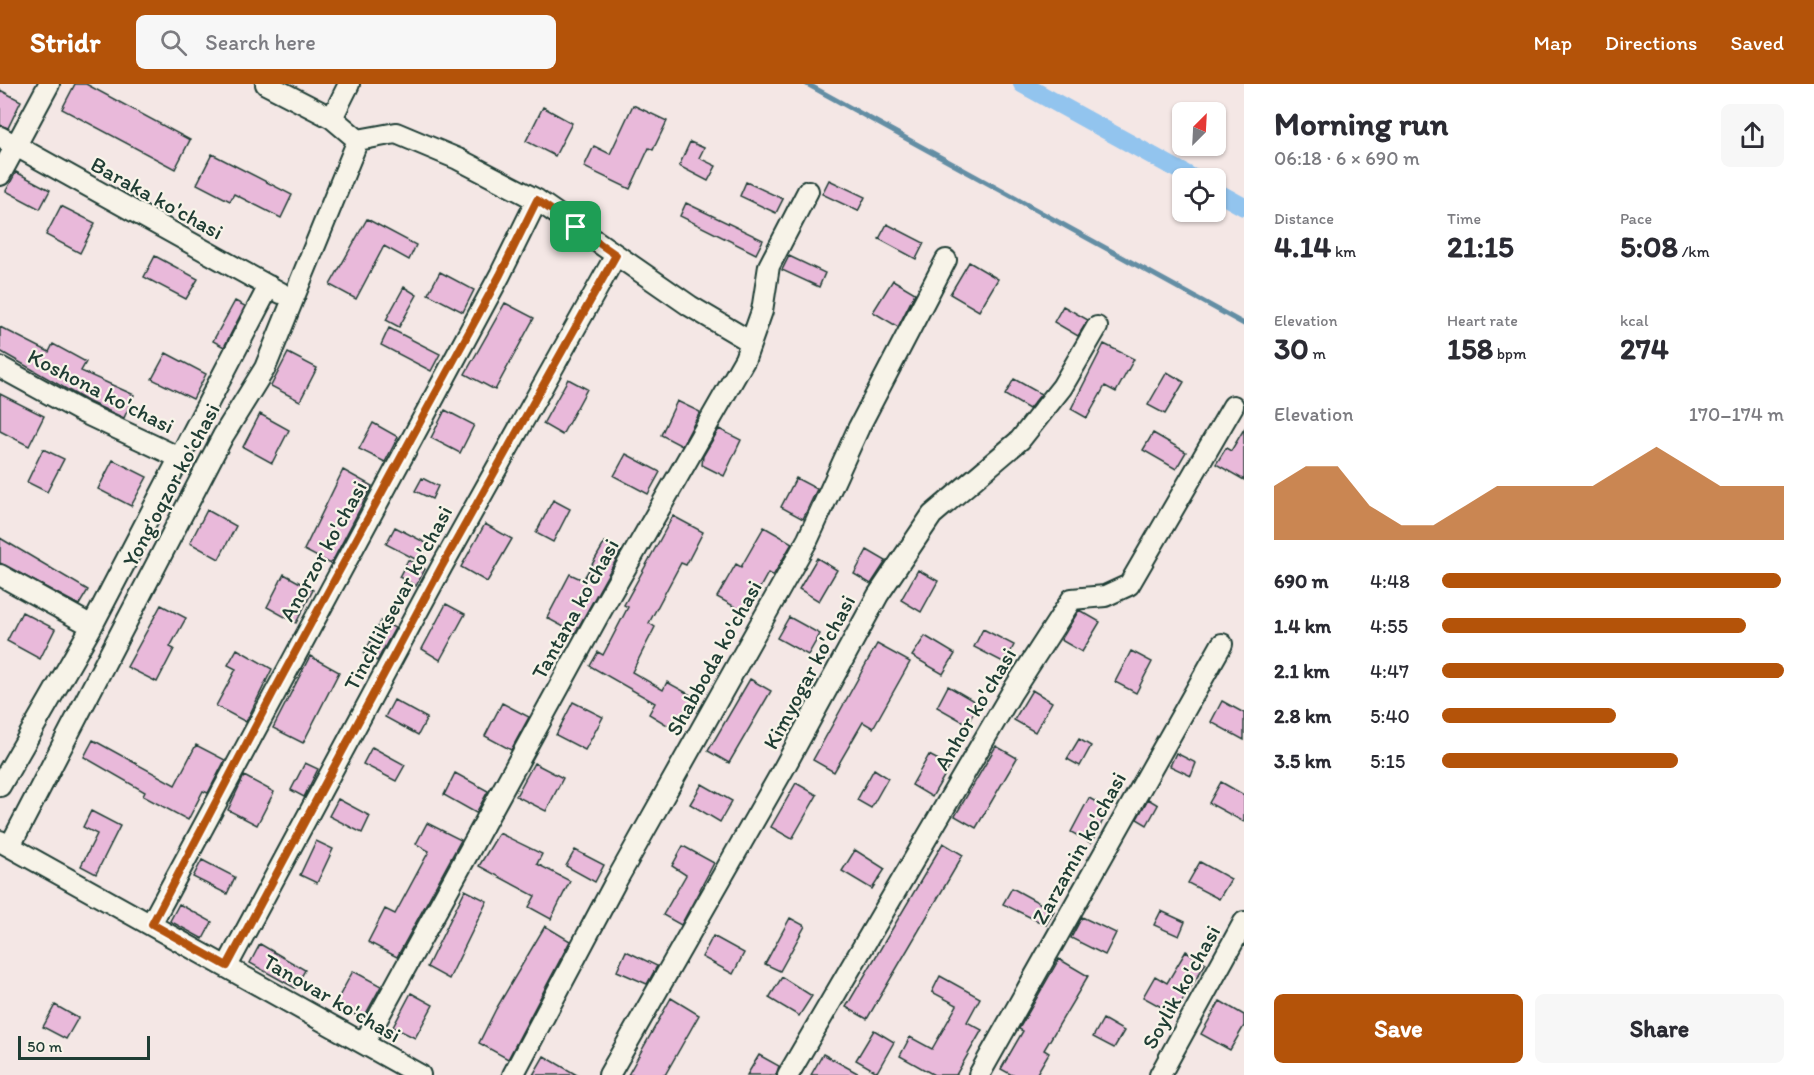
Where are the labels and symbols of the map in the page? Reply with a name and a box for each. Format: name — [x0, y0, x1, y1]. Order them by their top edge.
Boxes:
north arrow — [1172, 102, 1226, 156]
street label: Baraka ko'chasi — [86, 150, 228, 246]
pin — [550, 201, 601, 252]
street label: Koshona ko'chasi — [23, 342, 179, 440]
street label: Yong'oqzor ko'chasi — [116, 398, 226, 572]
street label: Anorzor ko'chasi — [273, 476, 373, 626]
street label: Tinchliksevar ko'chasi — [338, 501, 458, 695]
street label: Tantana ko'chasi — [525, 534, 625, 684]
street label: Shabboda ko'chasi — [660, 576, 768, 740]
street label: Kimyogar ko'chasi — [757, 590, 861, 754]
street label: Anhor ko'chasi — [928, 643, 1022, 775]
street label: Zarzamin ko'chasi — [1026, 767, 1132, 929]
street label: Soylik ko'chasi — [1136, 920, 1226, 1054]
street label: Tanovar ko'chasi — [258, 948, 406, 1048]
scale bar — [18, 1033, 150, 1060]

